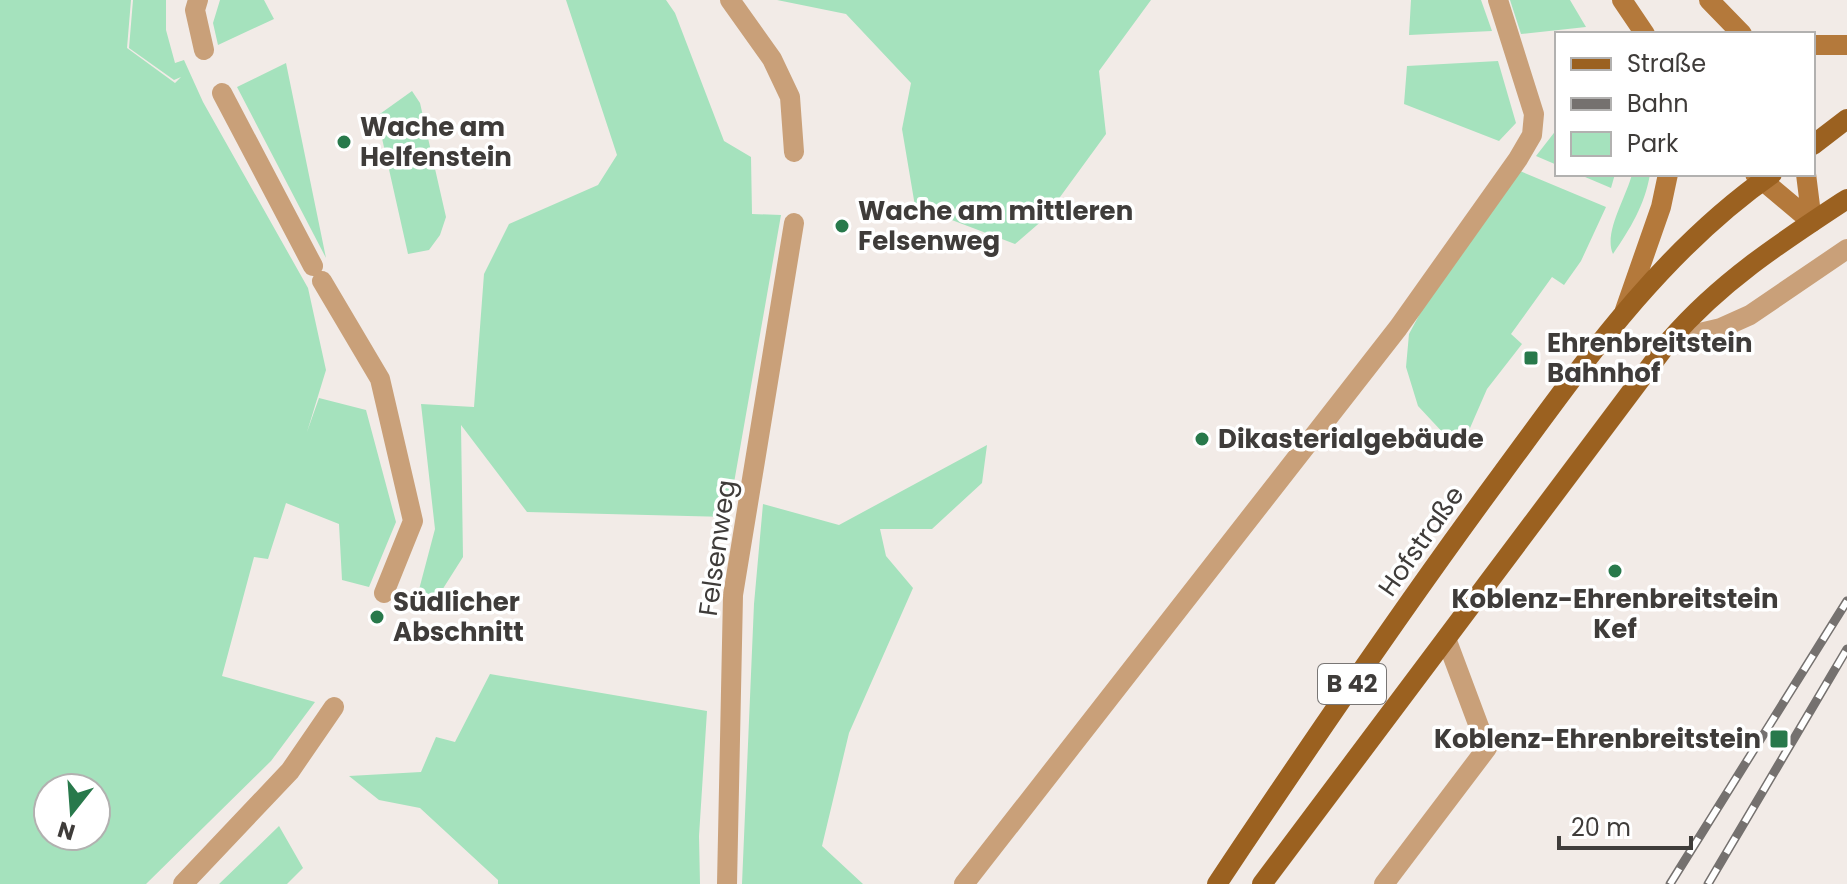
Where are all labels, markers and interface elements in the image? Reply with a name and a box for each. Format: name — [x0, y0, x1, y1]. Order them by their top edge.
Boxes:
legend — [1555, 32, 1815, 176]
text: Straße — [1627, 47, 1706, 80]
text: Bahn — [1627, 87, 1689, 120]
place label: Wache am Helfenstein — [360, 109, 512, 175]
text: Park — [1627, 127, 1679, 160]
marker: Wache am Helfenstein — [335, 133, 353, 151]
place label: Wache am mittleren Felsenweg — [858, 193, 1133, 259]
marker: Wache am mittleren Felsenweg — [833, 217, 851, 235]
place label: Ehrenbreitstein Bahnhof — [1547, 325, 1753, 391]
marker: Ehrenbreitstein Bahnhof — [1522, 349, 1540, 367]
place label: Dikasterialgebäude — [1218, 421, 1484, 457]
marker: Dikasterialgebäude — [1193, 430, 1211, 448]
street label: Felsenweg — [690, 478, 744, 618]
street label: Hofstraße — [1370, 479, 1472, 603]
marker: Koblenz-Ehrenbreitstein Kef — [1606, 562, 1624, 580]
place label: Koblenz-Ehrenbreitstein Kef — [1451, 581, 1779, 647]
place label: Südlicher Abschnitt — [393, 584, 524, 650]
marker: Südlicher Abschnitt — [368, 608, 386, 626]
road number: B 42 — [1318, 664, 1386, 704]
place label: Koblenz-Ehrenbreitstein — [1434, 721, 1761, 757]
marker: Koblenz-Ehrenbreitstein — [1768, 728, 1790, 750]
north arrow — [32, 772, 112, 852]
scale bar — [1559, 800, 1691, 850]
text: 20 m — [1571, 811, 1631, 844]
text: N — [54, 813, 79, 848]

